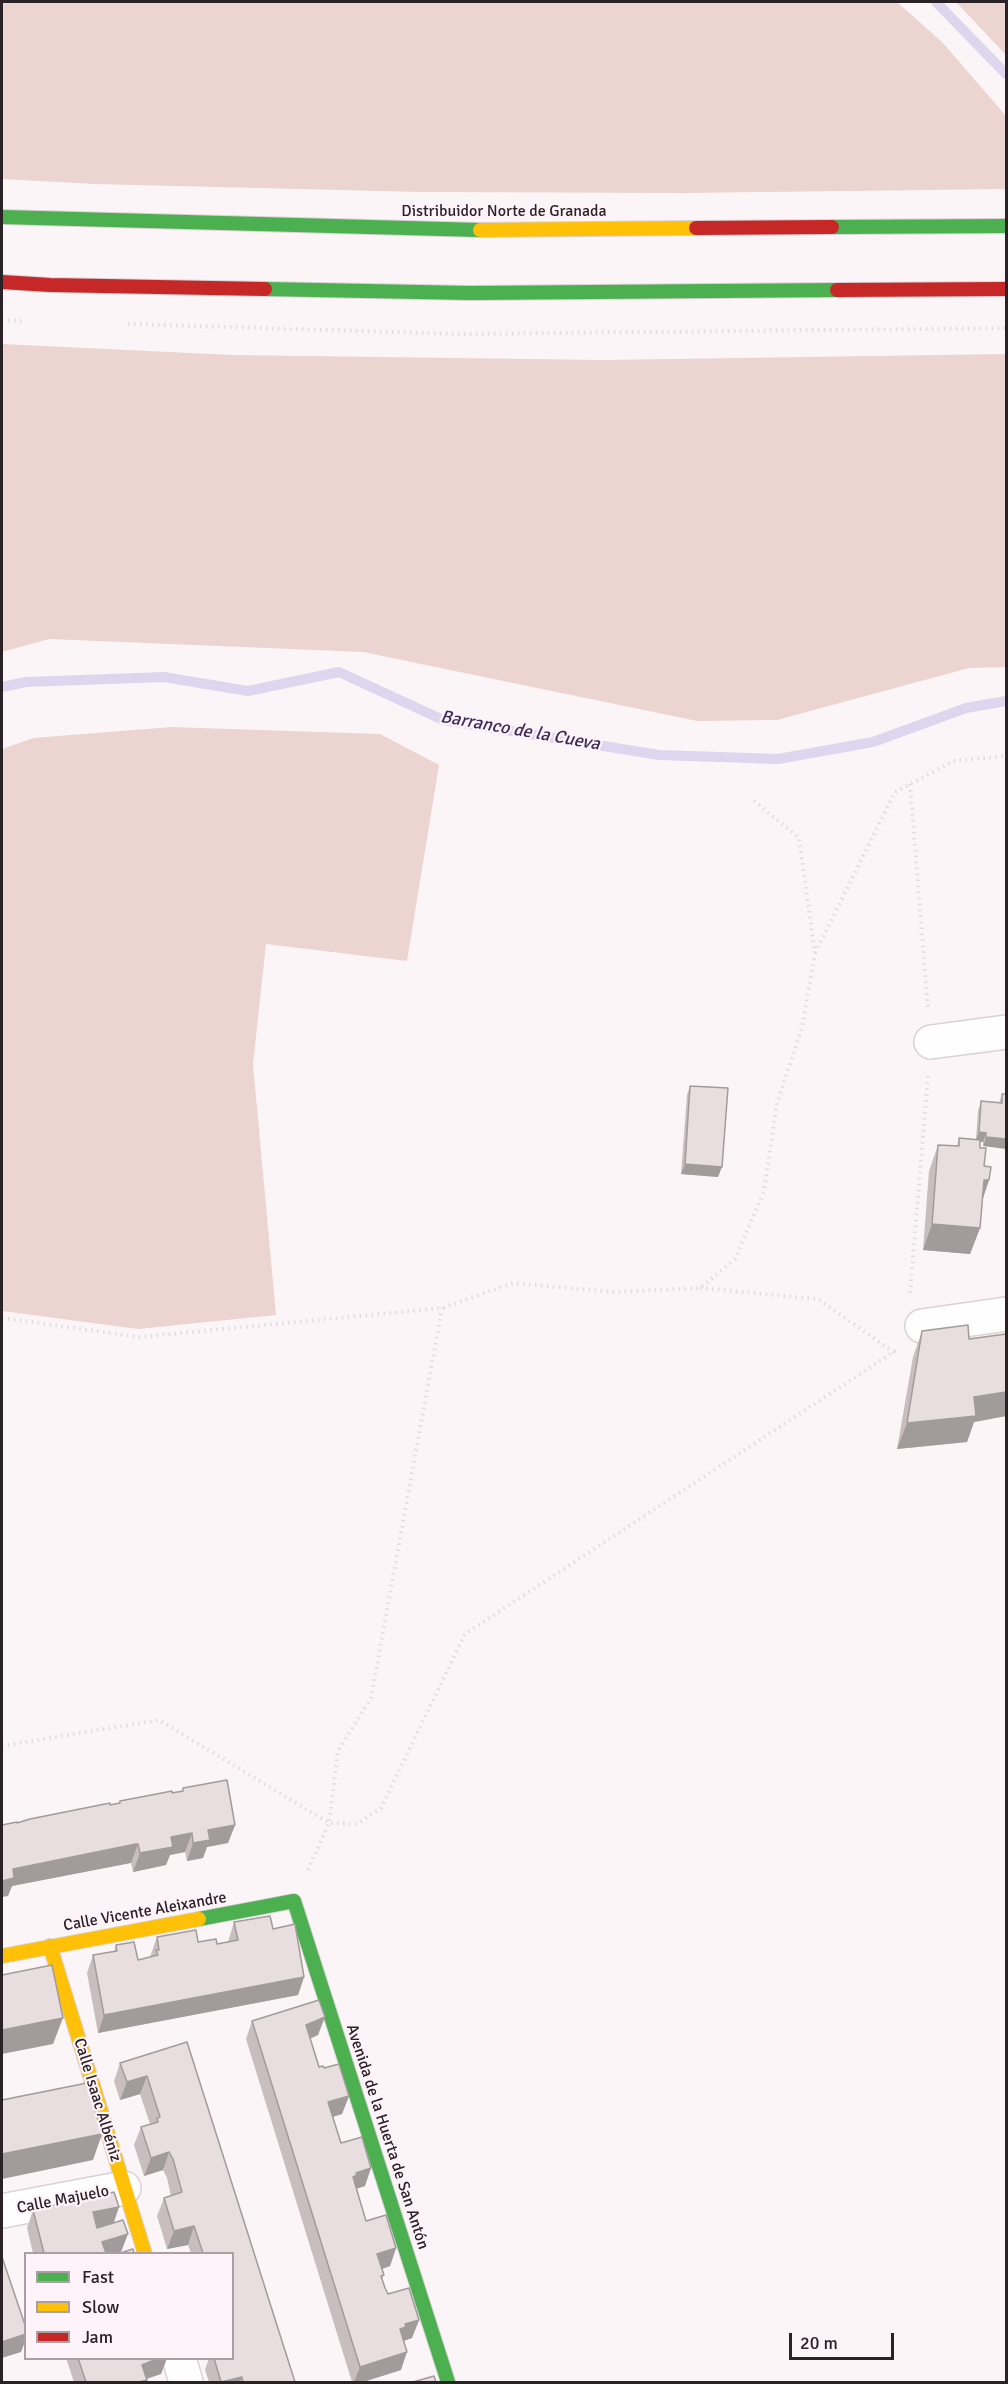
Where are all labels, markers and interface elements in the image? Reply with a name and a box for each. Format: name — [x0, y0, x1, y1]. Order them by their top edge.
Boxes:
street label: Distribuidor Norte de Granada — [401, 202, 607, 222]
water label: Barranco de la Cueva — [439, 706, 601, 756]
street label: Calle Vicente Aleixandre — [62, 1888, 228, 1936]
street label: Avenida de la Huerta de San Antón — [342, 2022, 432, 2252]
street label: Calle Isaac Albéniz — [69, 2036, 125, 2164]
street label: Calle Majuelo — [15, 2182, 111, 2218]
legend — [24, 2252, 234, 2360]
text: Fast — [82, 2266, 114, 2288]
text: Slow — [82, 2296, 119, 2318]
scale bar — [792, 2321, 897, 2359]
text: Jam — [82, 2326, 113, 2348]
text: 20 m — [800, 2332, 838, 2354]

